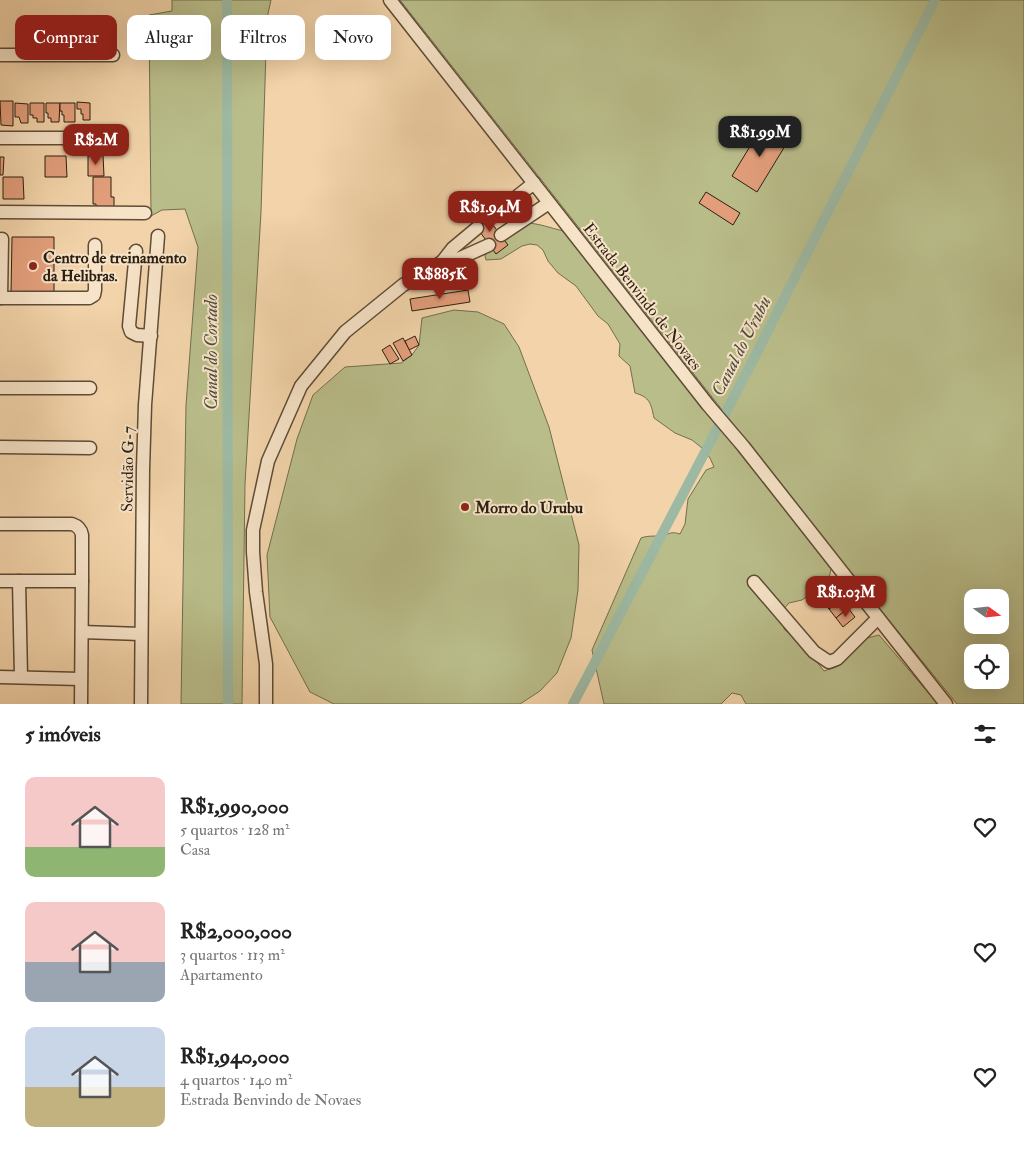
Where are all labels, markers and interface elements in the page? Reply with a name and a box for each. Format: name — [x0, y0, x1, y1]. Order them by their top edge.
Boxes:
chip: Comprar — [15, 15, 117, 60]
chip: Alugar — [127, 15, 211, 60]
chip: Filtros — [221, 15, 305, 60]
chip: Novo — [315, 15, 391, 60]
pin: R$1.99M — [714, 116, 806, 158]
text: R$1.99M — [729, 122, 791, 142]
pin: R$2M — [66, 124, 126, 166]
text: R$2M — [74, 130, 118, 150]
pin: R$1.94M — [444, 190, 536, 233]
text: R$1.94M — [459, 197, 521, 217]
street label: Estrada Benvindo de Novaes — [579, 219, 706, 374]
place label: Centro de treinamento da Helibras. — [43, 248, 187, 286]
pin: R$885K — [399, 258, 481, 300]
marker: Centro de treinamento da Helibras. — [27, 260, 39, 272]
text: R$885K — [413, 264, 467, 284]
water label: Canal do Urubu — [706, 292, 777, 400]
water label: Canal do Cortado — [200, 294, 223, 410]
street label: Servidão G-7 — [117, 425, 139, 512]
place label: Morro do Urubu — [474, 498, 584, 518]
marker: Morro do Urubu — [459, 501, 471, 513]
pin: R$1.03M — [800, 576, 892, 618]
text: R$1.03M — [816, 582, 876, 602]
north arrow — [964, 589, 1009, 634]
map controls — [964, 589, 1009, 689]
button: locate — [964, 644, 1009, 689]
icon: filters — [971, 720, 999, 748]
text: 5 imóveis — [25, 721, 101, 748]
text: R$1,990,000 — [180, 793, 289, 820]
icon: home — [65, 797, 125, 857]
icon: heart — [971, 813, 999, 841]
text: 5 quartos · 128 m² — [180, 820, 289, 840]
text: Casa — [180, 840, 210, 860]
text: R$2,000,000 — [180, 918, 292, 945]
icon: home — [65, 922, 125, 982]
icon: heart — [971, 938, 999, 966]
text: 3 quartos · 113 m² — [180, 945, 285, 965]
text: Apartamento — [180, 965, 263, 985]
text: R$1,940,000 — [180, 1043, 290, 1070]
icon: home — [65, 1047, 125, 1107]
icon: heart — [971, 1063, 999, 1091]
text: 4 quartos · 140 m² — [180, 1070, 292, 1090]
text: Estrada Benvindo de Novaes — [180, 1090, 361, 1110]

